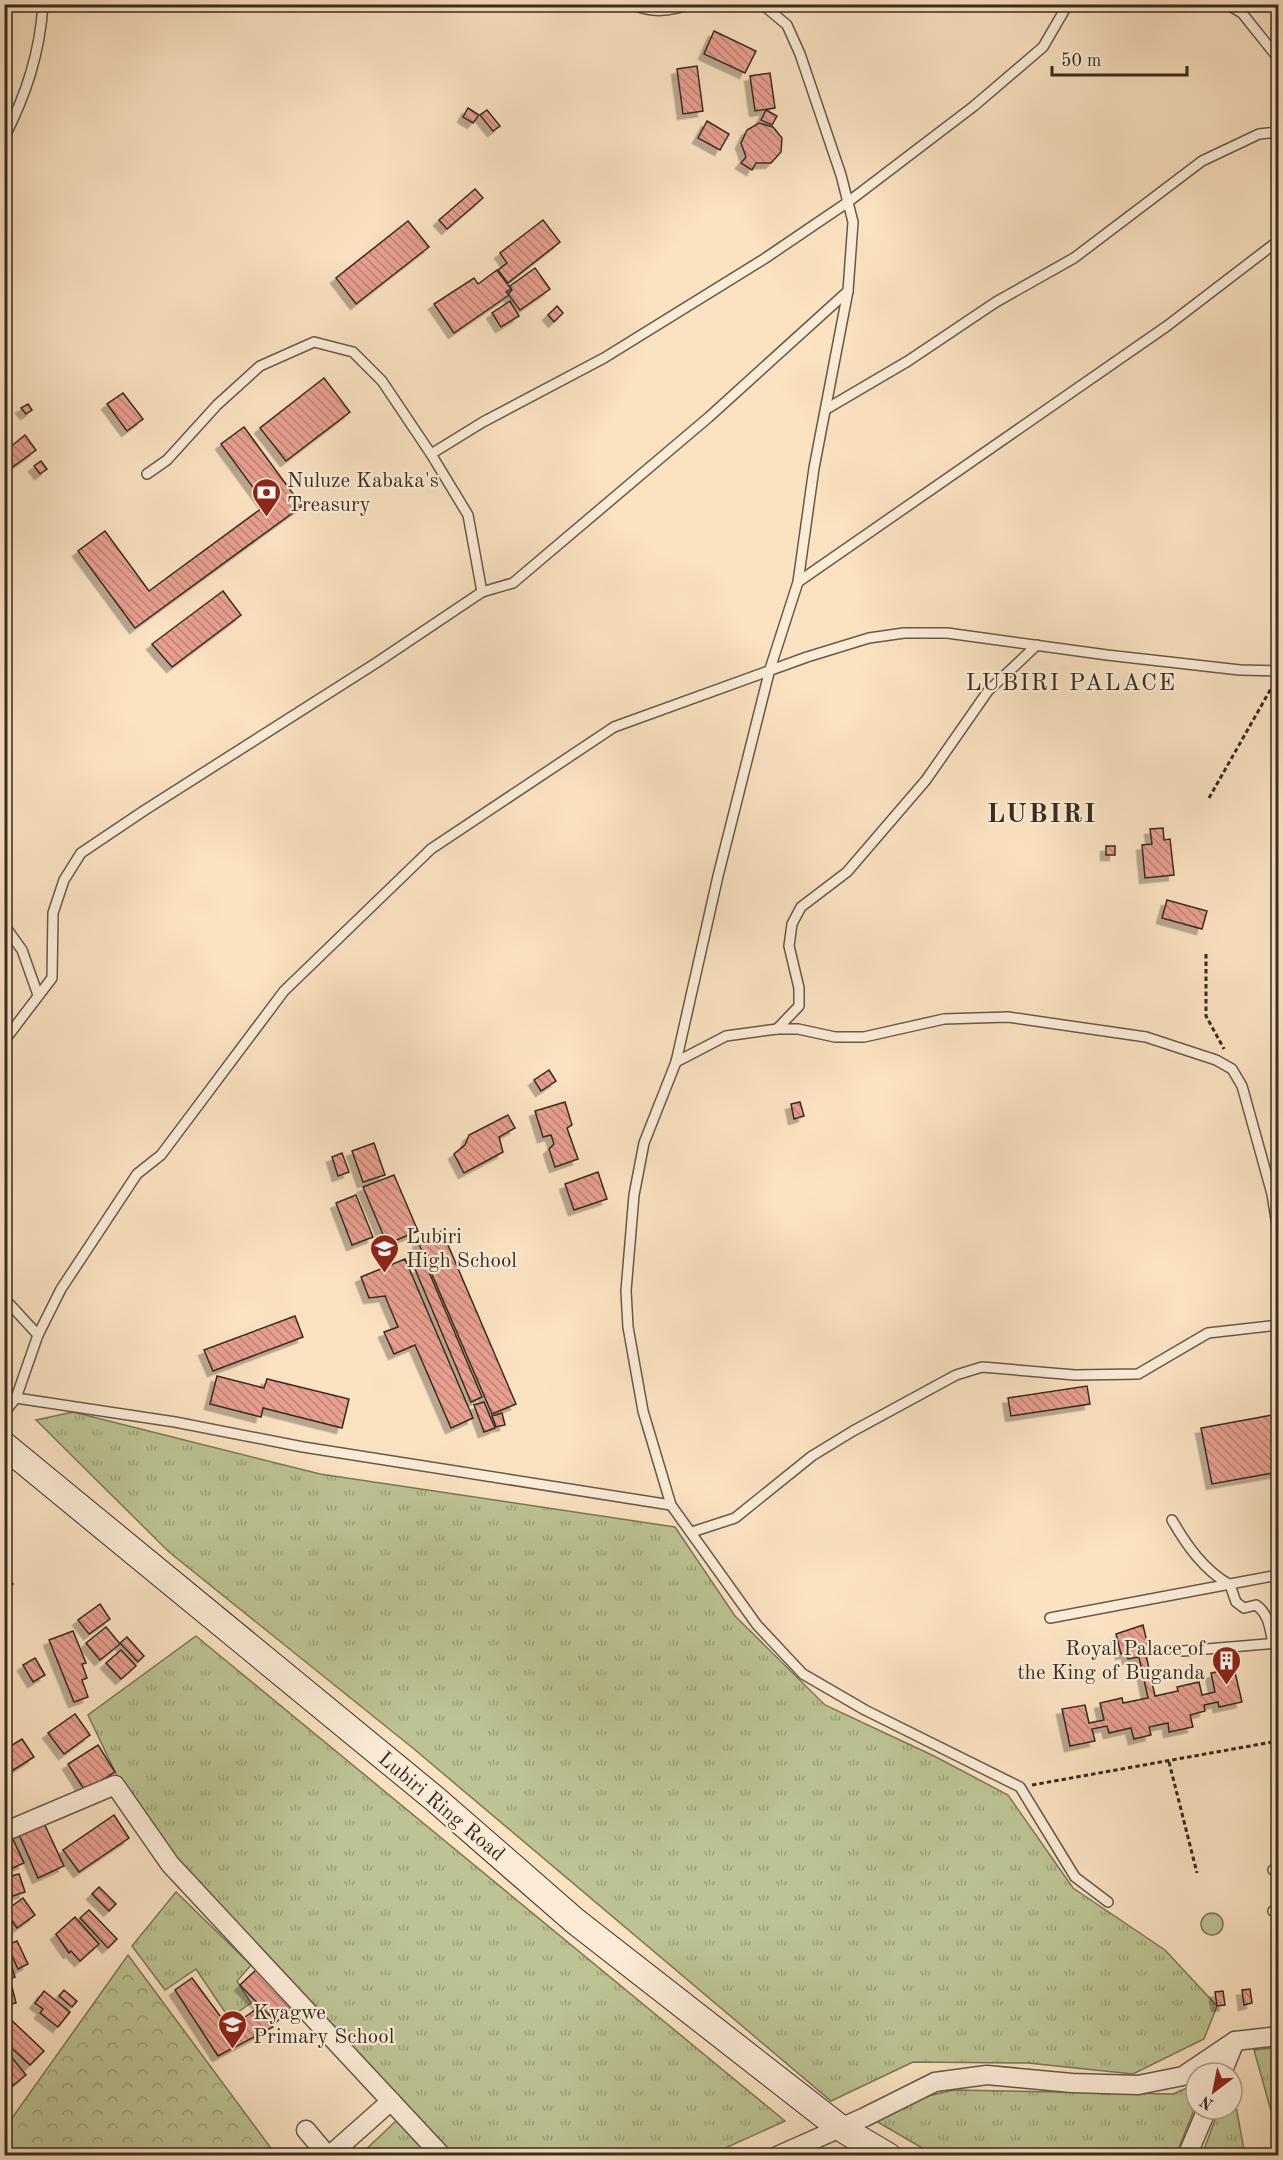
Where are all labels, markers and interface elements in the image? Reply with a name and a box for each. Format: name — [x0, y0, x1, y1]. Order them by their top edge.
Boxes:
scale bar — [1052, 39, 1187, 77]
text: 50 m — [1061, 52, 1101, 70]
place label: Nuluze Kabaka's Treasury — [287, 471, 439, 516]
bank icon: Nuluze Kabaka's Treasury — [250, 476, 282, 518]
district label: LUBIRI PALACE — [965, 672, 1177, 696]
district label: LUBIRI — [987, 801, 1097, 828]
place label: Lubiri High School — [406, 1227, 517, 1272]
school or university icon: Lubiri High School — [369, 1232, 401, 1274]
place label: Royal Palace of the King of Buganda — [1017, 1639, 1206, 1684]
building icon: Royal Palace of the King of Buganda — [1210, 1644, 1242, 1686]
street label: Lubiri Ring Road — [374, 1748, 508, 1866]
place label: Kyagwe Primary School — [253, 2003, 395, 2048]
school or university icon: Kyagwe Primary School — [216, 2008, 248, 2050]
north arrow — [1184, 2061, 1244, 2121]
text: N — [1197, 2092, 1217, 2112]

